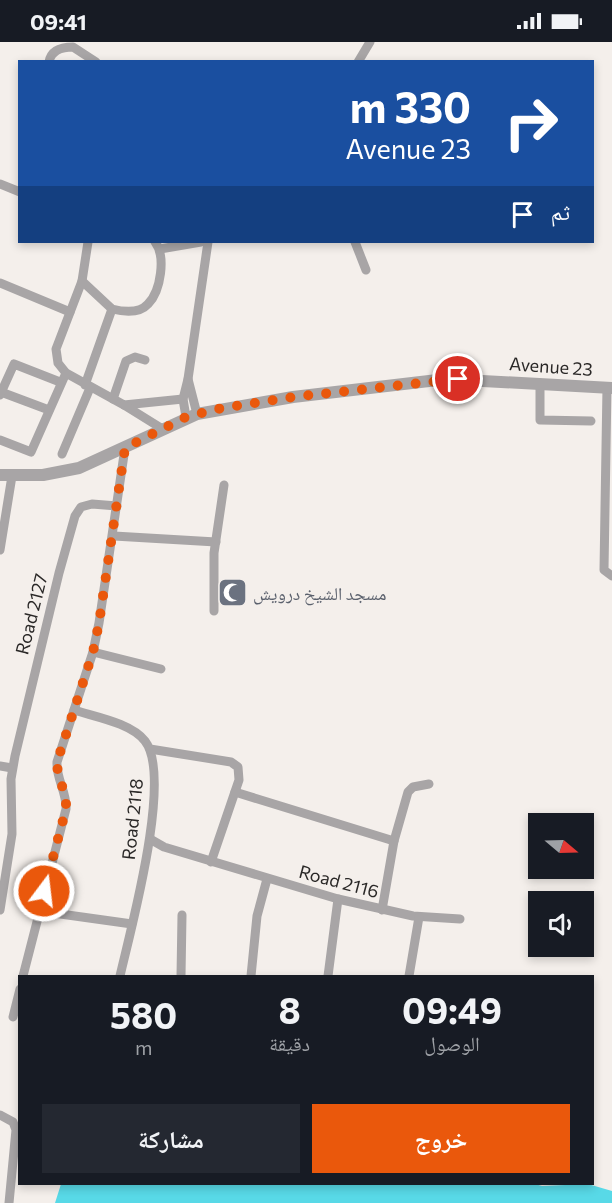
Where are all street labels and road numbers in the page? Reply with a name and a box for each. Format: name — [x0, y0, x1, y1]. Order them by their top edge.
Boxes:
street label: Avenue 23 — [508, 352, 594, 380]
street label: Road 2127 — [10, 571, 52, 657]
street label: Road 2118 — [117, 777, 147, 861]
street label: Road 2116 — [297, 860, 381, 902]

